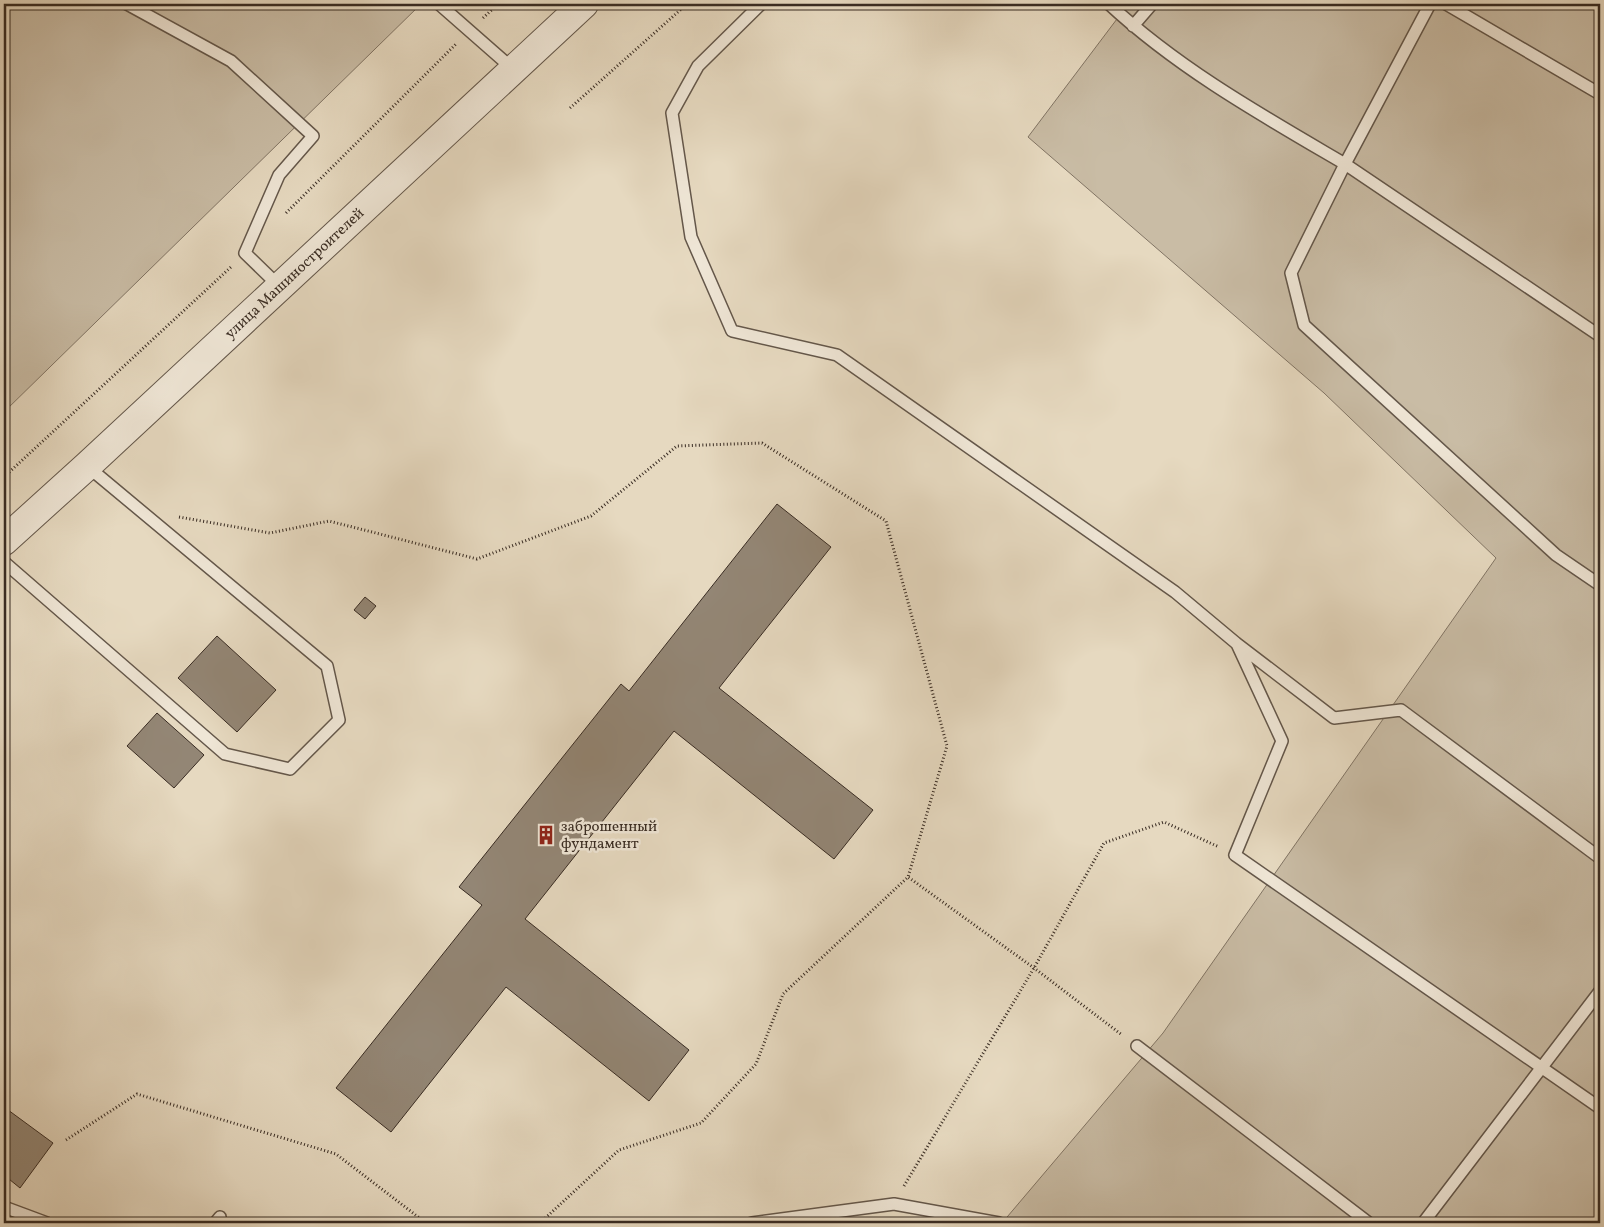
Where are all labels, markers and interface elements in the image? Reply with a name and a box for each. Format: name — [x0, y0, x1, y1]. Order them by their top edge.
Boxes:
street label: улица Машиностроителей — [221, 204, 369, 344]
place label: заброшенный фундамент — [561, 817, 657, 855]
building icon: заброшенный фундамент — [535, 824, 557, 846]

